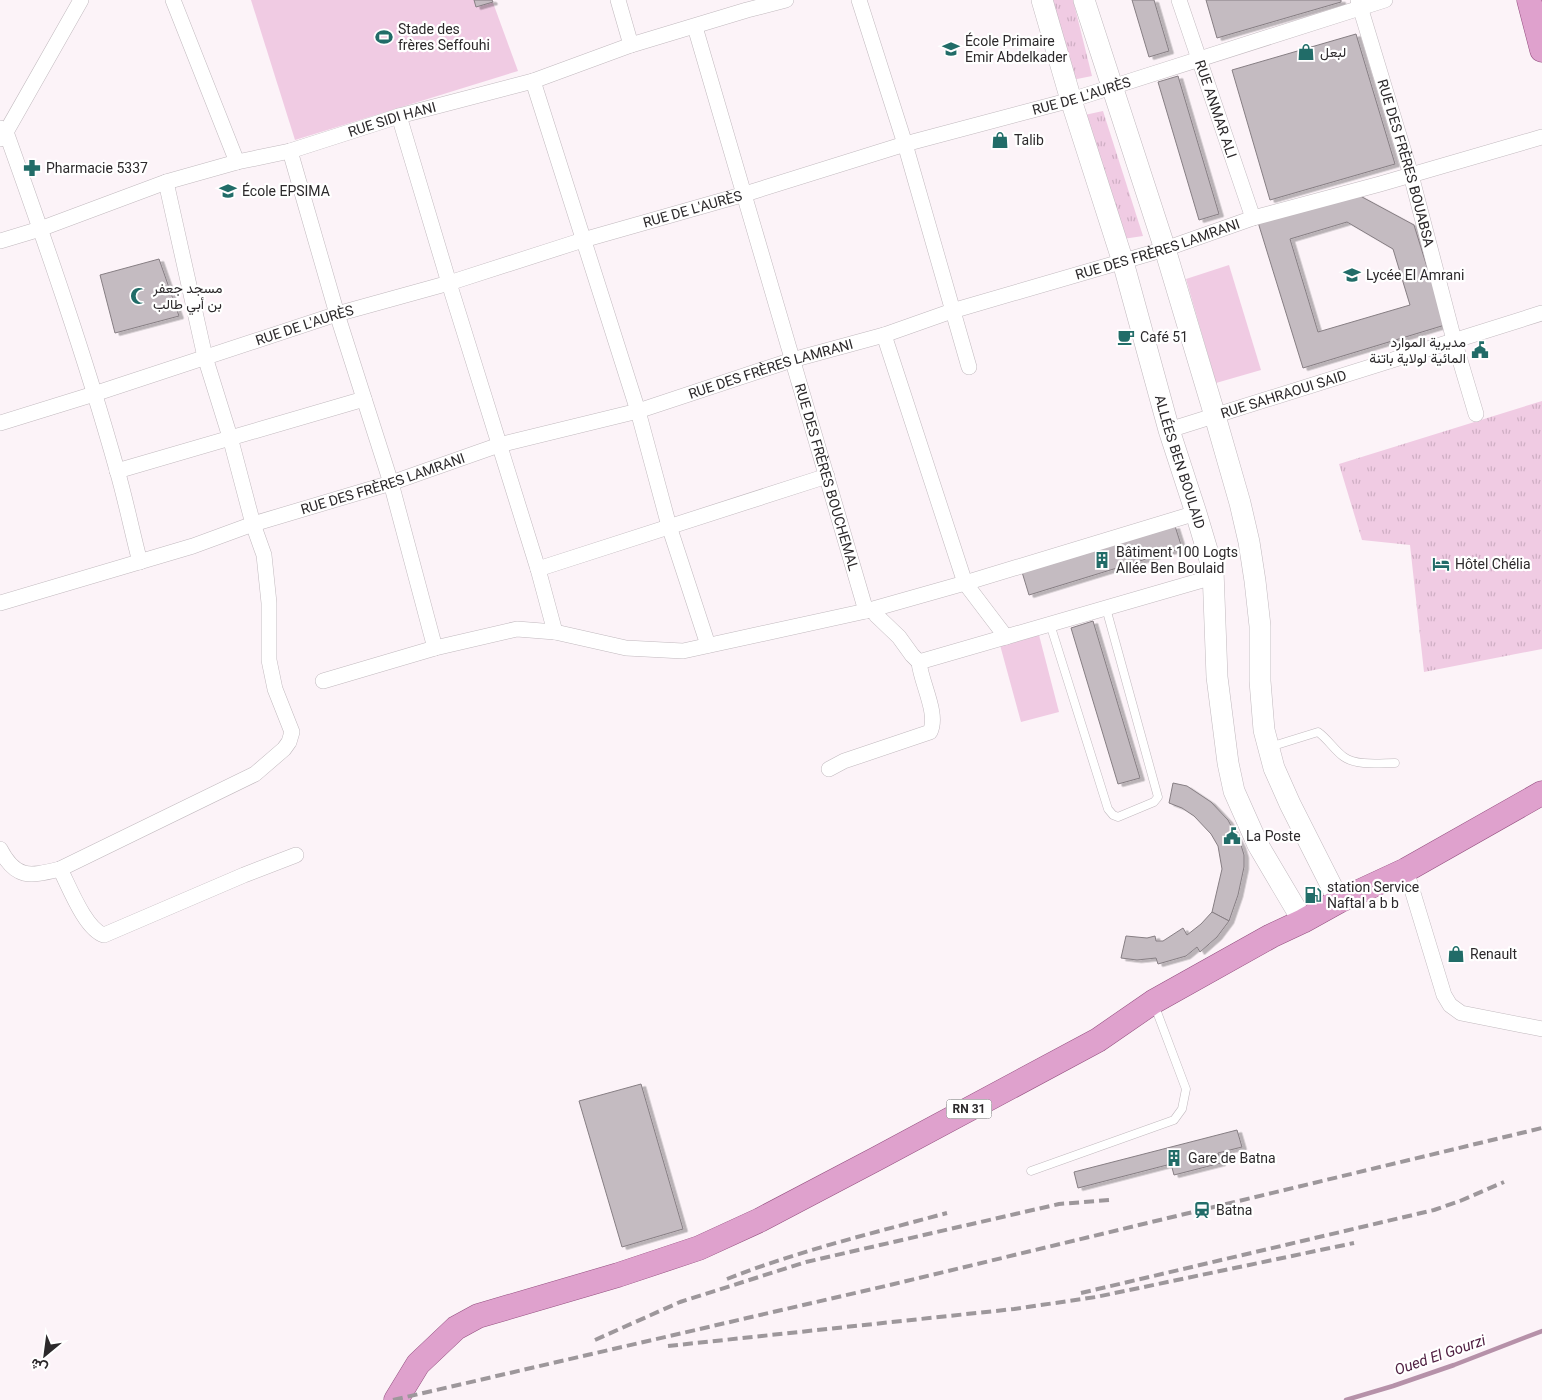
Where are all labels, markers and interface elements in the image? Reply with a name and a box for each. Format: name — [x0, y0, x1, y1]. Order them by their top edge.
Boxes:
place label: Stade des frères Seffouhi — [398, 21, 490, 53]
sports icon: Stade des frères Seffouhi — [374, 27, 394, 47]
place label: École Primaire Emir Abdelkader — [965, 32, 1068, 65]
school or university icon: École Primaire Emir Abdelkader — [941, 39, 961, 59]
shop icon: لبعل — [1296, 42, 1316, 62]
place label: لبعل — [1320, 44, 1346, 61]
street label: RUE ANMAR ALI — [1192, 58, 1240, 160]
street label: RUE DE L'AURÈS — [1030, 74, 1133, 118]
street label: RUE DES FRÈRES BOUABSA — [1374, 77, 1437, 249]
street label: RUE SIDI HANI — [346, 99, 438, 140]
shop icon: Talib — [990, 130, 1010, 150]
place label: Talib — [1014, 132, 1044, 148]
pharmacy icon: Pharmacie 5337 — [22, 158, 42, 178]
place label: Pharmacie 5337 — [46, 160, 148, 176]
school or university icon: École EPSIMA — [218, 181, 238, 201]
place label: École EPSIMA — [242, 182, 330, 199]
street label: RUE DE L'AURÈS — [641, 187, 744, 231]
street label: RUE DES FRÈRES LAMRANI — [1073, 215, 1242, 283]
school or university icon: Lycée El Amrani — [1342, 265, 1362, 285]
place label: Lycée El Amrani — [1366, 267, 1464, 283]
place label: مسجد جعفر بن أبي طالب — [152, 280, 223, 316]
mosque icon: مسجد جعفر بن أبي طالب — [129, 286, 149, 306]
street label: RUE DE L'AURÈS — [254, 302, 355, 348]
cafe icon: Café 51 — [1116, 327, 1136, 347]
place label: Café 51 — [1140, 329, 1188, 345]
place label: مديرية الموارد المائية لولاية باتنة — [1369, 334, 1466, 367]
street label: RUE DES FRÈRES LAMRANI — [686, 336, 855, 402]
public building icon: مديرية الموارد المائية لولاية باتنة — [1470, 340, 1490, 360]
street label: RUE SAHRAOUI SAID — [1219, 367, 1348, 421]
street label: RUE DES FRÈRES BOUCHEMAL — [792, 382, 862, 573]
street label: ALLÉES BEN BOULAID — [1152, 393, 1208, 531]
street label: RUE DES FRÈRES LAMRANI — [299, 450, 467, 517]
place label: Bâtiment 100 Logts Allée Ben Boulaid — [1116, 544, 1238, 576]
building icon: Bâtiment 100 Logts Allée Ben Boulaid — [1092, 550, 1112, 570]
hotel icon: Hôtel Chélia — [1431, 554, 1451, 574]
place label: Hôtel Chélia — [1455, 556, 1531, 572]
public building icon: La Poste — [1222, 826, 1242, 846]
place label: La Poste — [1246, 828, 1301, 844]
place label: station Service Naftal a b b — [1327, 879, 1419, 911]
fuel station icon: station Service Naftal a b b — [1303, 885, 1323, 905]
shop icon: Renault — [1446, 944, 1466, 964]
place label: Renault — [1470, 946, 1518, 962]
road number: RN 31 — [946, 1100, 992, 1118]
building icon: Gare de Batna — [1164, 1148, 1184, 1168]
place label: Gare de Batna — [1188, 1150, 1276, 1166]
station icon: Batna — [1192, 1200, 1212, 1220]
place label: Batna — [1216, 1202, 1252, 1218]
north arrow — [20, 1330, 70, 1380]
water label: Oued El Gourzi — [1392, 1331, 1488, 1379]
text: ش — [27, 1354, 50, 1377]

